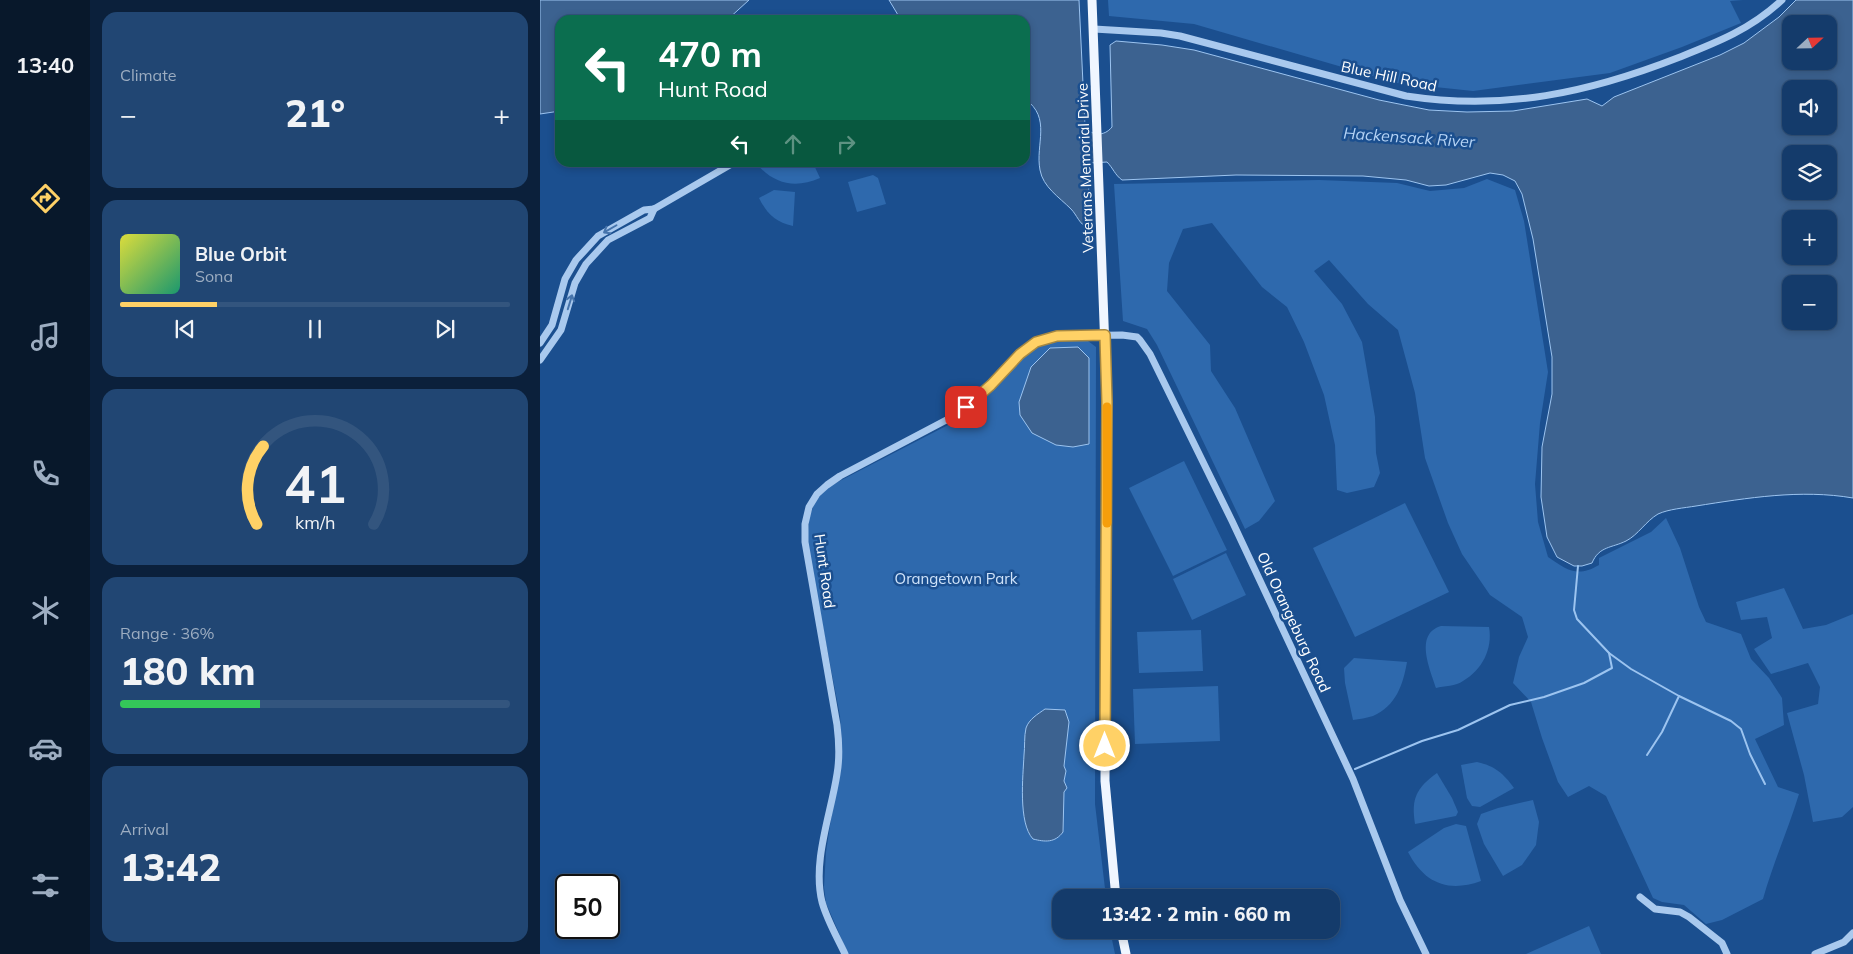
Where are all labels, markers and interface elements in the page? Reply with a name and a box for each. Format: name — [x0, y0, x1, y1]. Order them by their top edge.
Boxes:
north arrow — [1782, 15, 1838, 70]
map controls — [1782, 15, 1837, 330]
text: 470 m — [658, 32, 762, 76]
icon: left — [575, 35, 640, 100]
text: 13:40 — [16, 51, 74, 79]
street label: Blue Hill Road — [1339, 57, 1439, 95]
text: Climate — [120, 65, 176, 85]
text: Hunt Road — [658, 75, 768, 103]
button: sound — [1782, 80, 1837, 135]
street label: Veterans Memorial Drive — [1073, 83, 1097, 253]
text: 21° — [285, 89, 345, 137]
text: − — [120, 97, 137, 132]
text: + — [493, 97, 510, 132]
water label: Hackensack River — [1343, 122, 1476, 152]
icon: left — [726, 130, 754, 158]
icon: ahead — [779, 130, 807, 158]
icon: right — [832, 130, 860, 158]
button: layers — [1782, 145, 1837, 200]
icon: directions — [28, 181, 63, 216]
button: + — [1782, 210, 1837, 265]
one-way arrow — [603, 224, 617, 234]
text: Blue Orbit — [195, 242, 286, 266]
text: Sona — [195, 266, 233, 286]
button: − — [1782, 275, 1837, 330]
one-way arrow — [566, 294, 576, 310]
icon: previous — [171, 315, 199, 343]
icon: pause — [301, 315, 329, 343]
icon: next — [431, 315, 459, 343]
icon: music — [28, 319, 63, 354]
pin — [945, 386, 987, 428]
icon: arrive — [952, 393, 980, 421]
text: 41 — [284, 451, 346, 516]
icon: phone — [28, 456, 63, 491]
text: km/h — [295, 511, 335, 533]
street label: Hunt Road — [810, 533, 840, 609]
street label: Old Orangeburg Road — [1253, 549, 1335, 695]
park label: Orangetown Park — [895, 569, 1018, 588]
icon: climate — [28, 593, 63, 628]
text: Range · 36% — [120, 623, 215, 643]
text: 180 km — [120, 647, 256, 695]
position arrow — [1078, 719, 1130, 771]
icon: car — [28, 731, 63, 766]
text: Arrival — [120, 819, 169, 839]
text: 13:42 — [120, 843, 221, 891]
icon: filters — [28, 868, 63, 903]
speed limit sign: 50 — [555, 874, 620, 939]
text: 13:42 · 2 min · 660 m — [1101, 902, 1291, 926]

